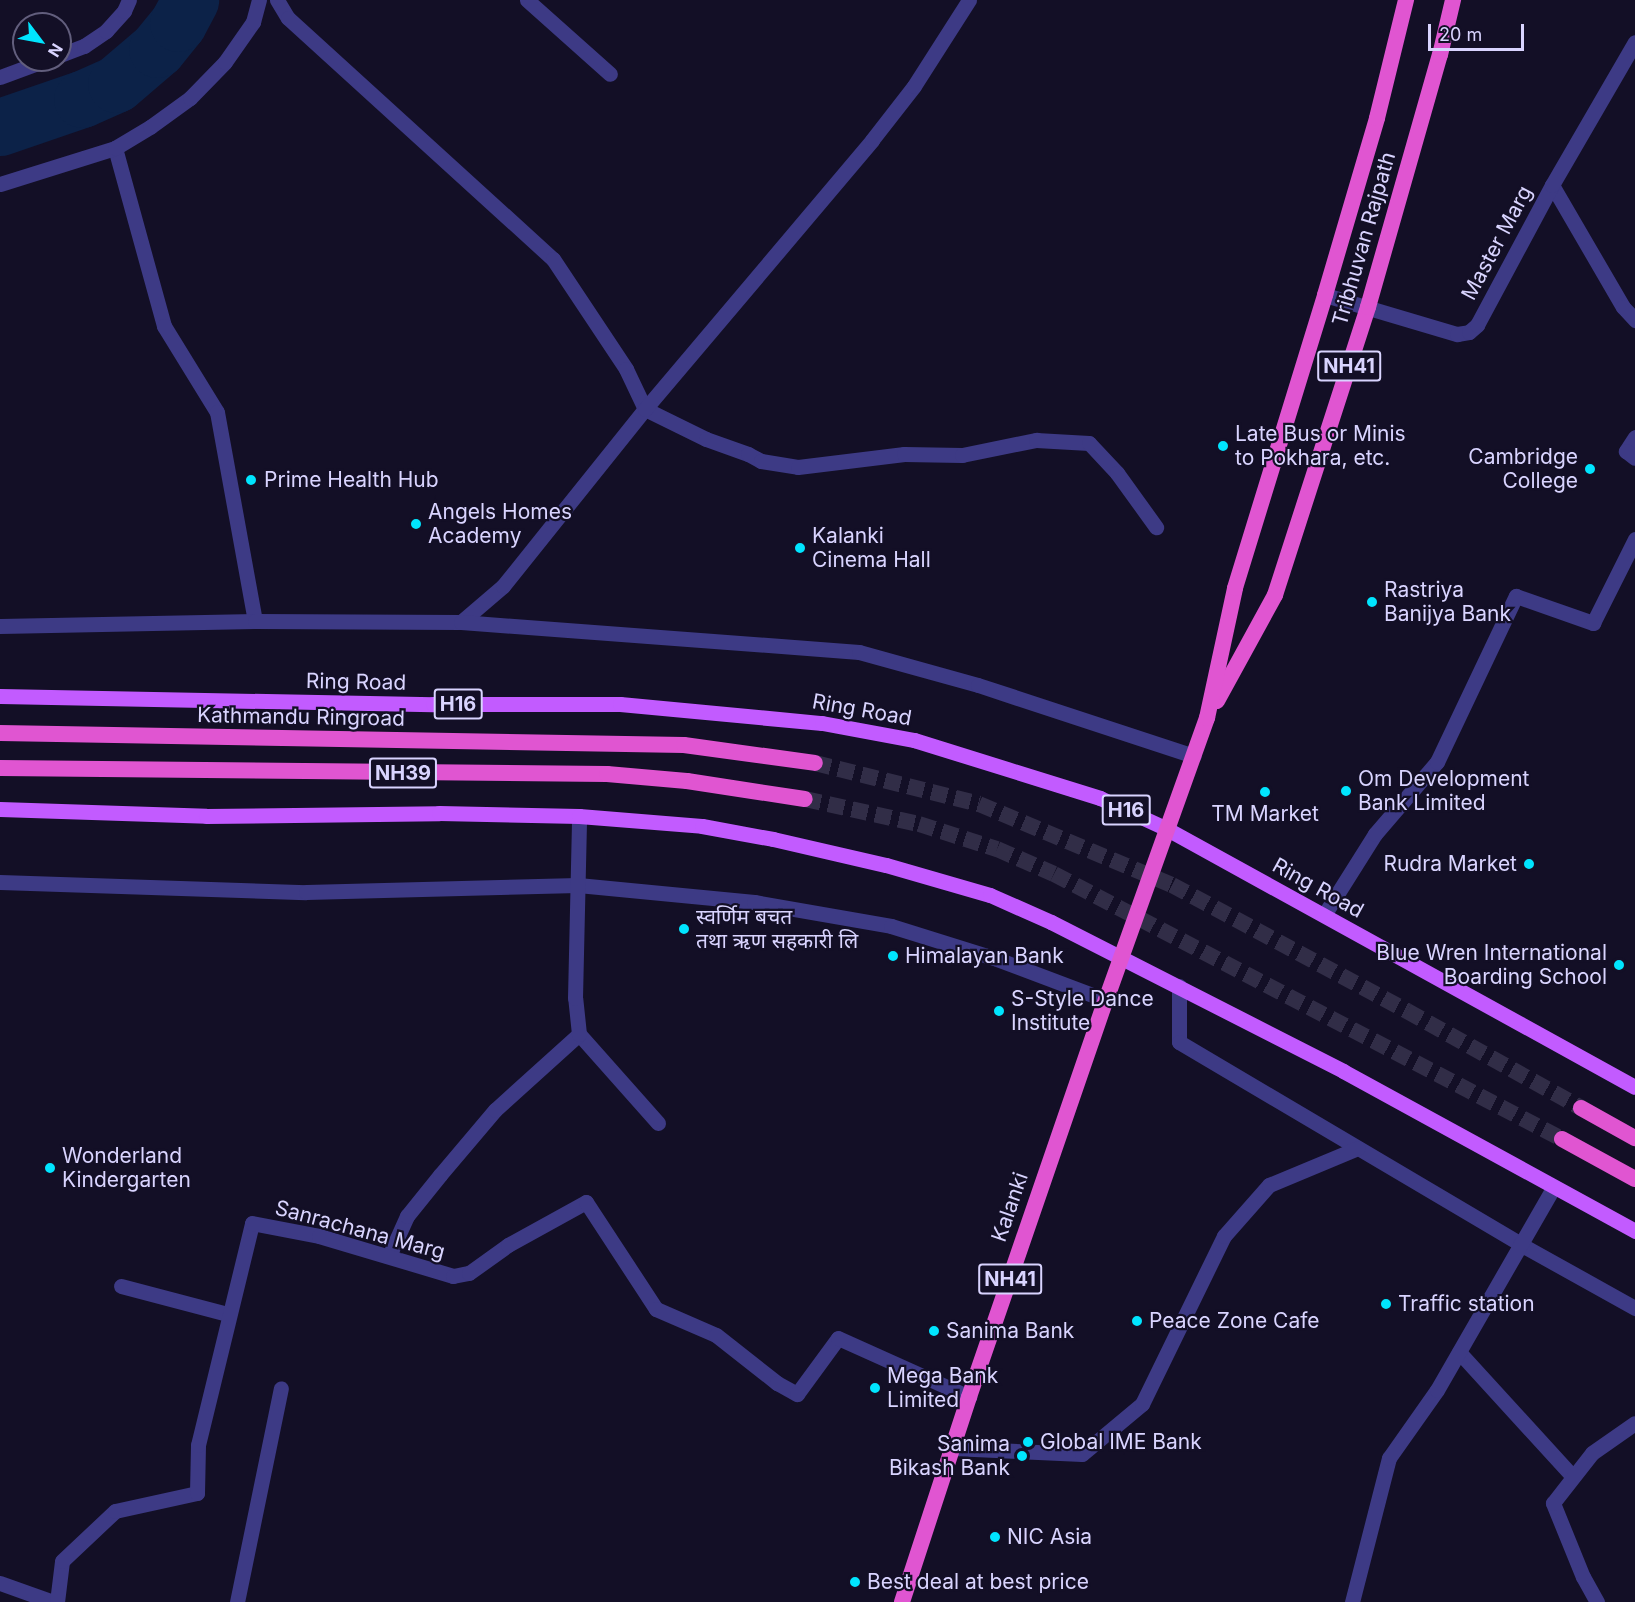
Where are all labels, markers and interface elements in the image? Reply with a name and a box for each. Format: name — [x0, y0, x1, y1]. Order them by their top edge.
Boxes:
north arrow — [12, 12, 72, 72]
scale bar — [1431, 12, 1527, 50]
text: 20 m — [1439, 24, 1482, 45]
text: N — [44, 40, 67, 61]
street label: Tribhuvan Rajpath — [1327, 149, 1401, 329]
street label: Master Marg — [1456, 182, 1538, 304]
road number: NH41 — [1316, 349, 1382, 383]
place label: Late Bus or Minis to Pokhara, etc. — [1235, 421, 1406, 471]
marker: Late Bus or Minis to Pokhara, etc. — [1216, 439, 1230, 453]
place label: Cambridge College — [1468, 444, 1578, 494]
marker: Cambridge College — [1583, 462, 1597, 476]
place label: Prime Health Hub — [264, 467, 439, 493]
marker: Prime Health Hub — [242, 471, 260, 489]
place label: Angels Homes Academy — [428, 499, 572, 549]
marker: Angels Homes Academy — [409, 517, 423, 531]
place label: Kalanki Cinema Hall — [812, 523, 931, 573]
marker: Kalanki Cinema Hall — [793, 541, 807, 555]
place label: Rastriya Banijya Bank — [1384, 577, 1511, 627]
marker: Rastriya Banijya Bank — [1365, 595, 1379, 609]
street label: Ring Road — [306, 669, 406, 695]
road number: H16 — [432, 687, 484, 721]
street label: Ring Road — [810, 689, 914, 731]
street label: Kathmandu Ringroad — [197, 703, 405, 731]
road number: NH39 — [368, 756, 438, 790]
place label: Om Development Bank Limited — [1358, 766, 1529, 816]
marker: Om Development Bank Limited — [1339, 784, 1353, 798]
marker: TM Market — [1258, 785, 1272, 799]
road number: H16 — [1100, 793, 1152, 827]
place label: TM Market — [1211, 801, 1319, 827]
place label: Rudra Market — [1383, 851, 1517, 877]
street label: Ring Road — [1268, 853, 1368, 923]
marker: Rudra Market — [1522, 857, 1536, 871]
place label: स्वर्णिम बचत तथा ऋण सहकारी लि — [696, 904, 858, 954]
marker: स्वर्णिम बचत तथा ऋण सहकारी लि — [677, 922, 691, 936]
place label: Blue Wren International Boarding School — [1376, 940, 1607, 990]
place label: Himalayan Bank — [905, 943, 1064, 969]
marker: Himalayan Bank — [886, 949, 900, 963]
marker: Blue Wren International Boarding School — [1612, 958, 1626, 972]
place label: S-Style Dance Institute — [1011, 986, 1154, 1036]
marker: S-Style Dance Institute — [992, 1004, 1006, 1018]
place label: Wonderland Kindergarten — [62, 1143, 191, 1193]
marker: Wonderland Kindergarten — [43, 1161, 57, 1175]
street label: Kalanki — [986, 1169, 1034, 1245]
street label: Sanrachana Marg — [272, 1195, 448, 1265]
road number: NH41 — [977, 1262, 1043, 1296]
place label: Traffic station — [1398, 1291, 1535, 1317]
marker: Traffic station — [1379, 1297, 1393, 1311]
place label: Peace Zone Cafe — [1149, 1308, 1320, 1334]
marker: Peace Zone Cafe — [1130, 1314, 1144, 1328]
place label: Sanima Bank — [946, 1318, 1074, 1344]
marker: Sanima Bank — [927, 1324, 941, 1338]
place label: Mega Bank Limited — [887, 1363, 998, 1413]
marker: Mega Bank Limited — [868, 1381, 882, 1395]
place label: Global IME Bank — [1040, 1429, 1202, 1455]
place label: Sanima Bikash Bank — [889, 1431, 1010, 1481]
marker: Global IME Bank — [1021, 1435, 1035, 1449]
marker: Sanima Bikash Bank — [1015, 1449, 1029, 1463]
place label: NIC Asia — [1007, 1524, 1092, 1550]
marker: NIC Asia — [988, 1530, 1002, 1544]
place label: Best deal at best price — [867, 1569, 1089, 1595]
marker: Best deal at best price — [848, 1575, 862, 1589]

